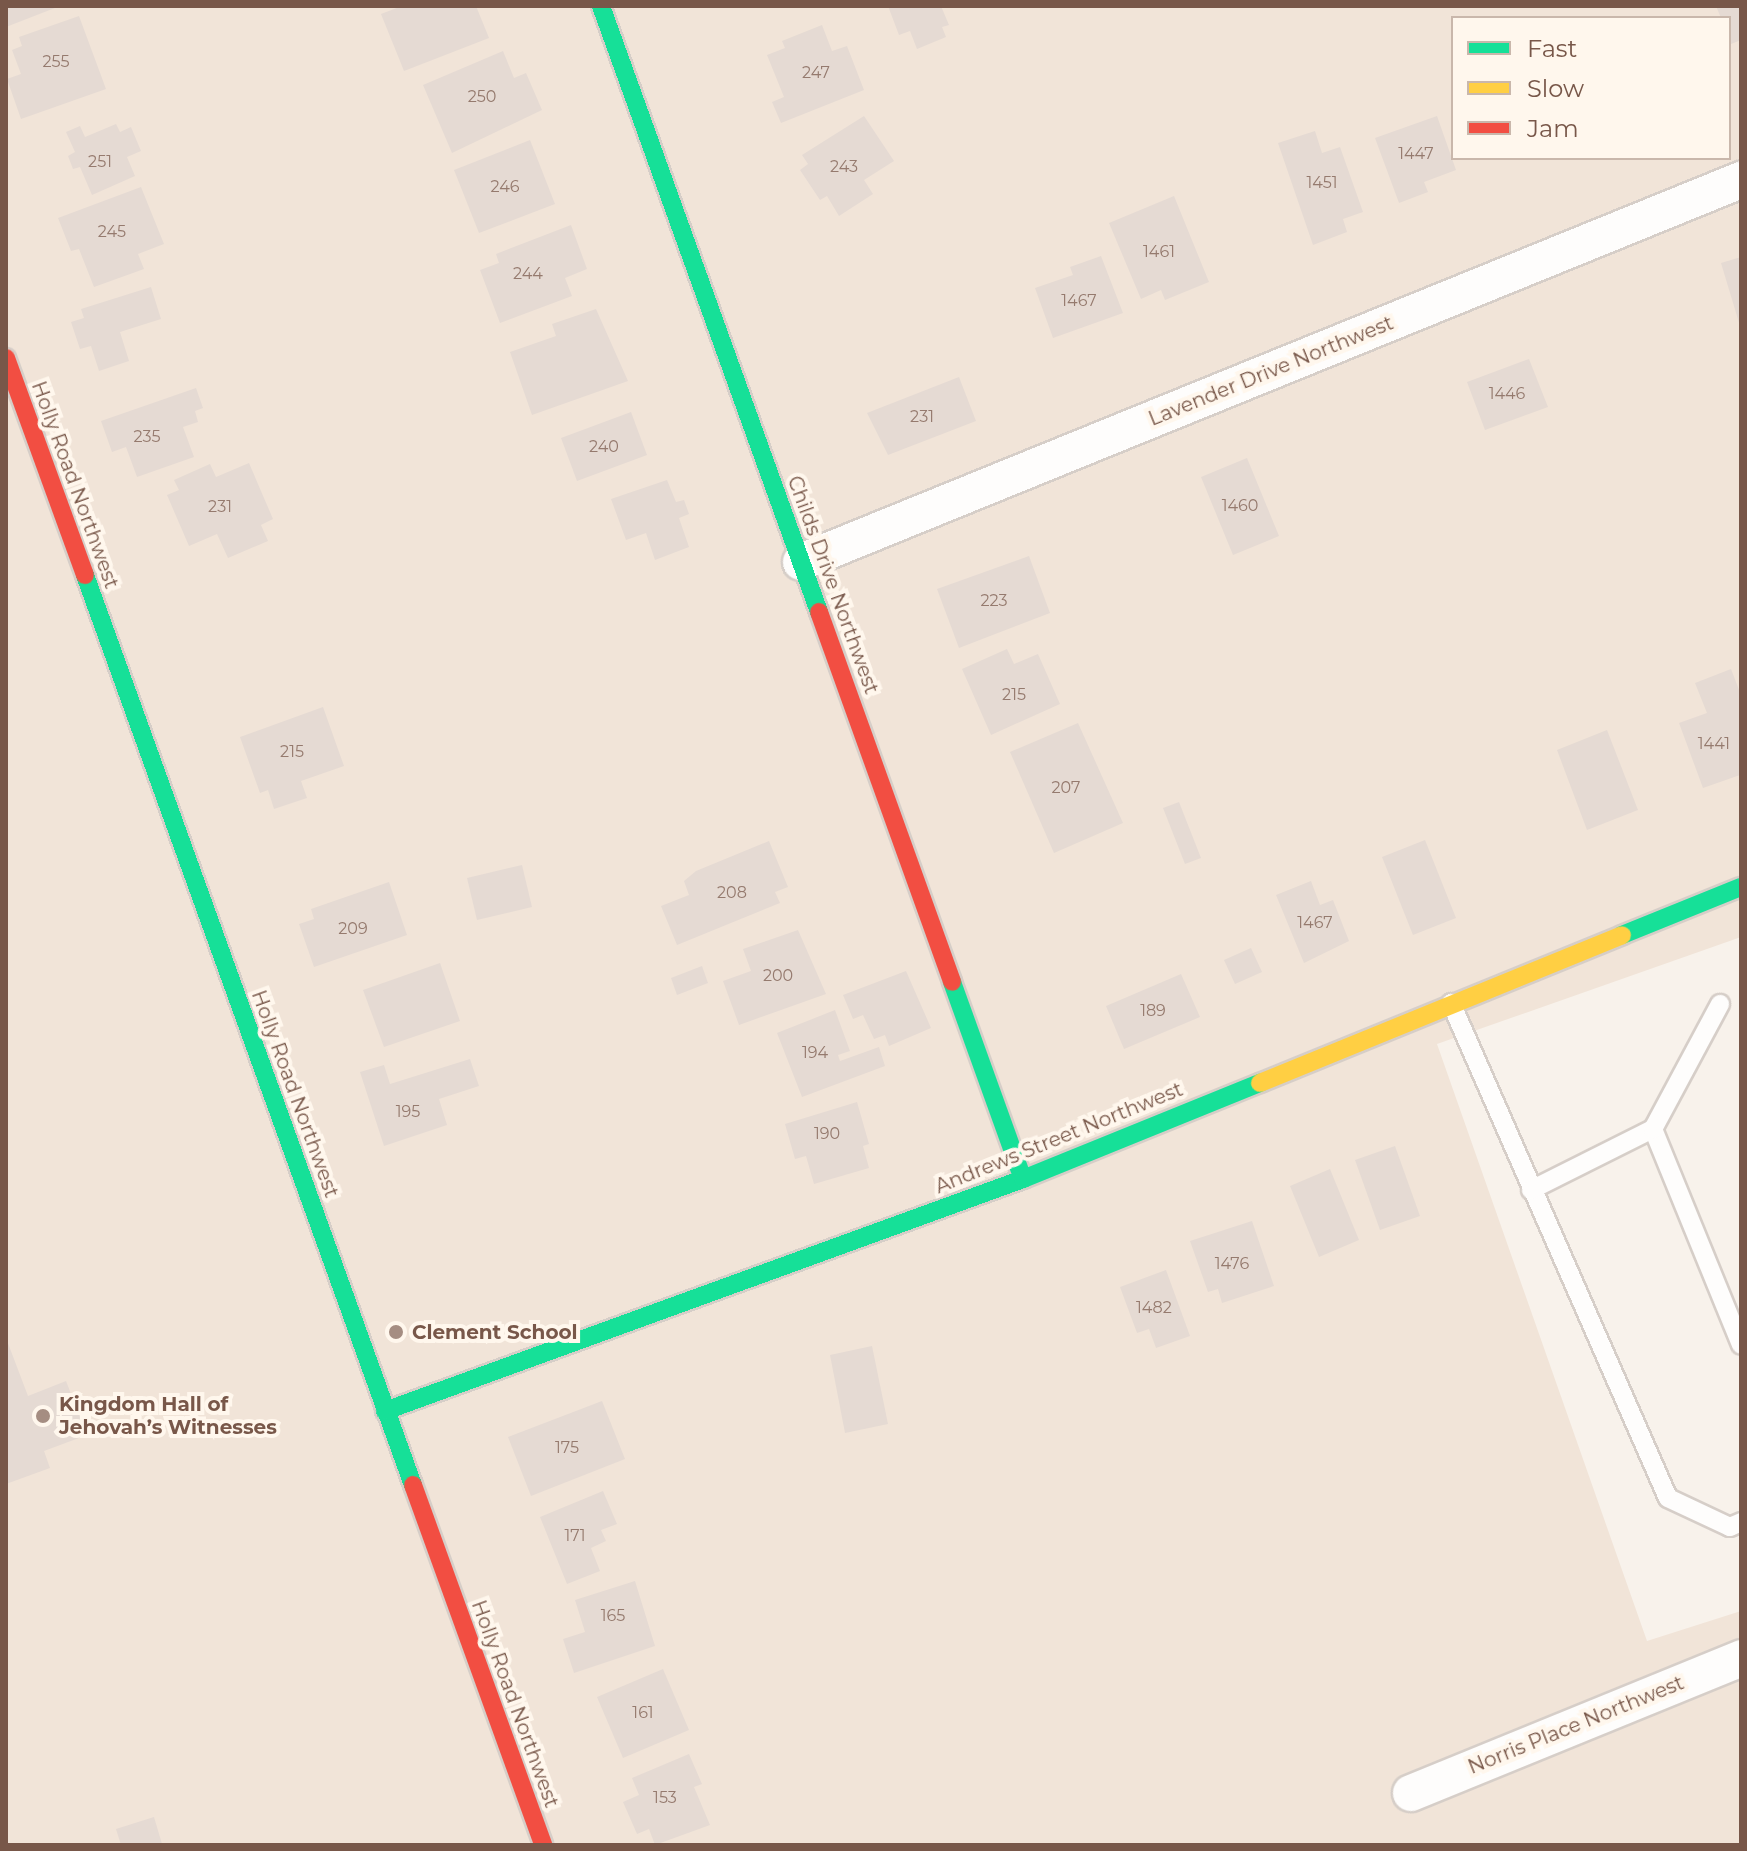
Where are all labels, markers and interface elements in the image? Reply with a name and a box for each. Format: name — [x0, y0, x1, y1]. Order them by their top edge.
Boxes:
legend — [1451, 16, 1731, 160]
text: Fast — [1527, 34, 1577, 63]
house number: 255 — [42, 52, 70, 72]
house number: 247 — [802, 63, 830, 83]
text: Slow — [1527, 74, 1584, 103]
house number: 250 — [468, 87, 496, 107]
text: Jam — [1527, 114, 1579, 143]
house number: 1447 — [1398, 144, 1434, 164]
house number: 251 — [88, 152, 112, 172]
house number: 243 — [830, 157, 858, 177]
house number: 1451 — [1306, 173, 1338, 193]
house number: 246 — [490, 177, 520, 197]
house number: 245 — [98, 222, 126, 242]
house number: 1461 — [1143, 242, 1175, 262]
house number: 244 — [513, 264, 543, 284]
house number: 1467 — [1061, 291, 1097, 311]
street label: Lavender Drive Northwest — [1145, 311, 1397, 431]
street label: Holly Road Northwest — [26, 378, 124, 592]
house number: 1446 — [1489, 384, 1525, 404]
house number: 231 — [910, 407, 934, 427]
house number: 235 — [133, 427, 161, 447]
house number: 240 — [589, 437, 619, 457]
street label: Childs Drive Northwest — [782, 473, 884, 697]
house number: 1460 — [1222, 496, 1258, 516]
house number: 231 — [208, 497, 232, 517]
house number: 223 — [980, 591, 1008, 611]
house number: 215 — [1002, 685, 1026, 705]
house number: 1441 — [1698, 734, 1730, 754]
house number: 215 — [280, 742, 304, 762]
house number: 207 — [1052, 778, 1080, 798]
house number: 208 — [717, 883, 747, 903]
house number: 1467 — [1297, 913, 1333, 933]
house number: 209 — [338, 919, 368, 939]
house number: 200 — [763, 966, 793, 986]
street label: Holly Road Northwest — [246, 987, 344, 1201]
house number: 189 — [1140, 1001, 1166, 1021]
house number: 194 — [802, 1043, 828, 1063]
street label: Andrews Street Northwest — [932, 1077, 1186, 1199]
house number: 195 — [396, 1102, 420, 1122]
house number: 190 — [814, 1124, 840, 1144]
house number: 1476 — [1215, 1254, 1249, 1274]
house number: 1482 — [1136, 1298, 1172, 1318]
place label: Clement School — [412, 1320, 578, 1344]
marker: Clement School — [387, 1323, 405, 1341]
place label: Kingdom Hall of Jehovah’s Witnesses — [59, 1392, 277, 1439]
marker: Kingdom Hall of Jehovah’s Witnesses — [34, 1407, 52, 1425]
house number: 175 — [555, 1438, 579, 1458]
house number: 171 — [564, 1526, 586, 1546]
street label: Holly Road Northwest — [466, 1597, 564, 1811]
house number: 165 — [601, 1606, 625, 1626]
street label: Norris Place Northwest — [1465, 1671, 1687, 1779]
house number: 161 — [632, 1703, 654, 1723]
house number: 153 — [653, 1788, 677, 1808]

